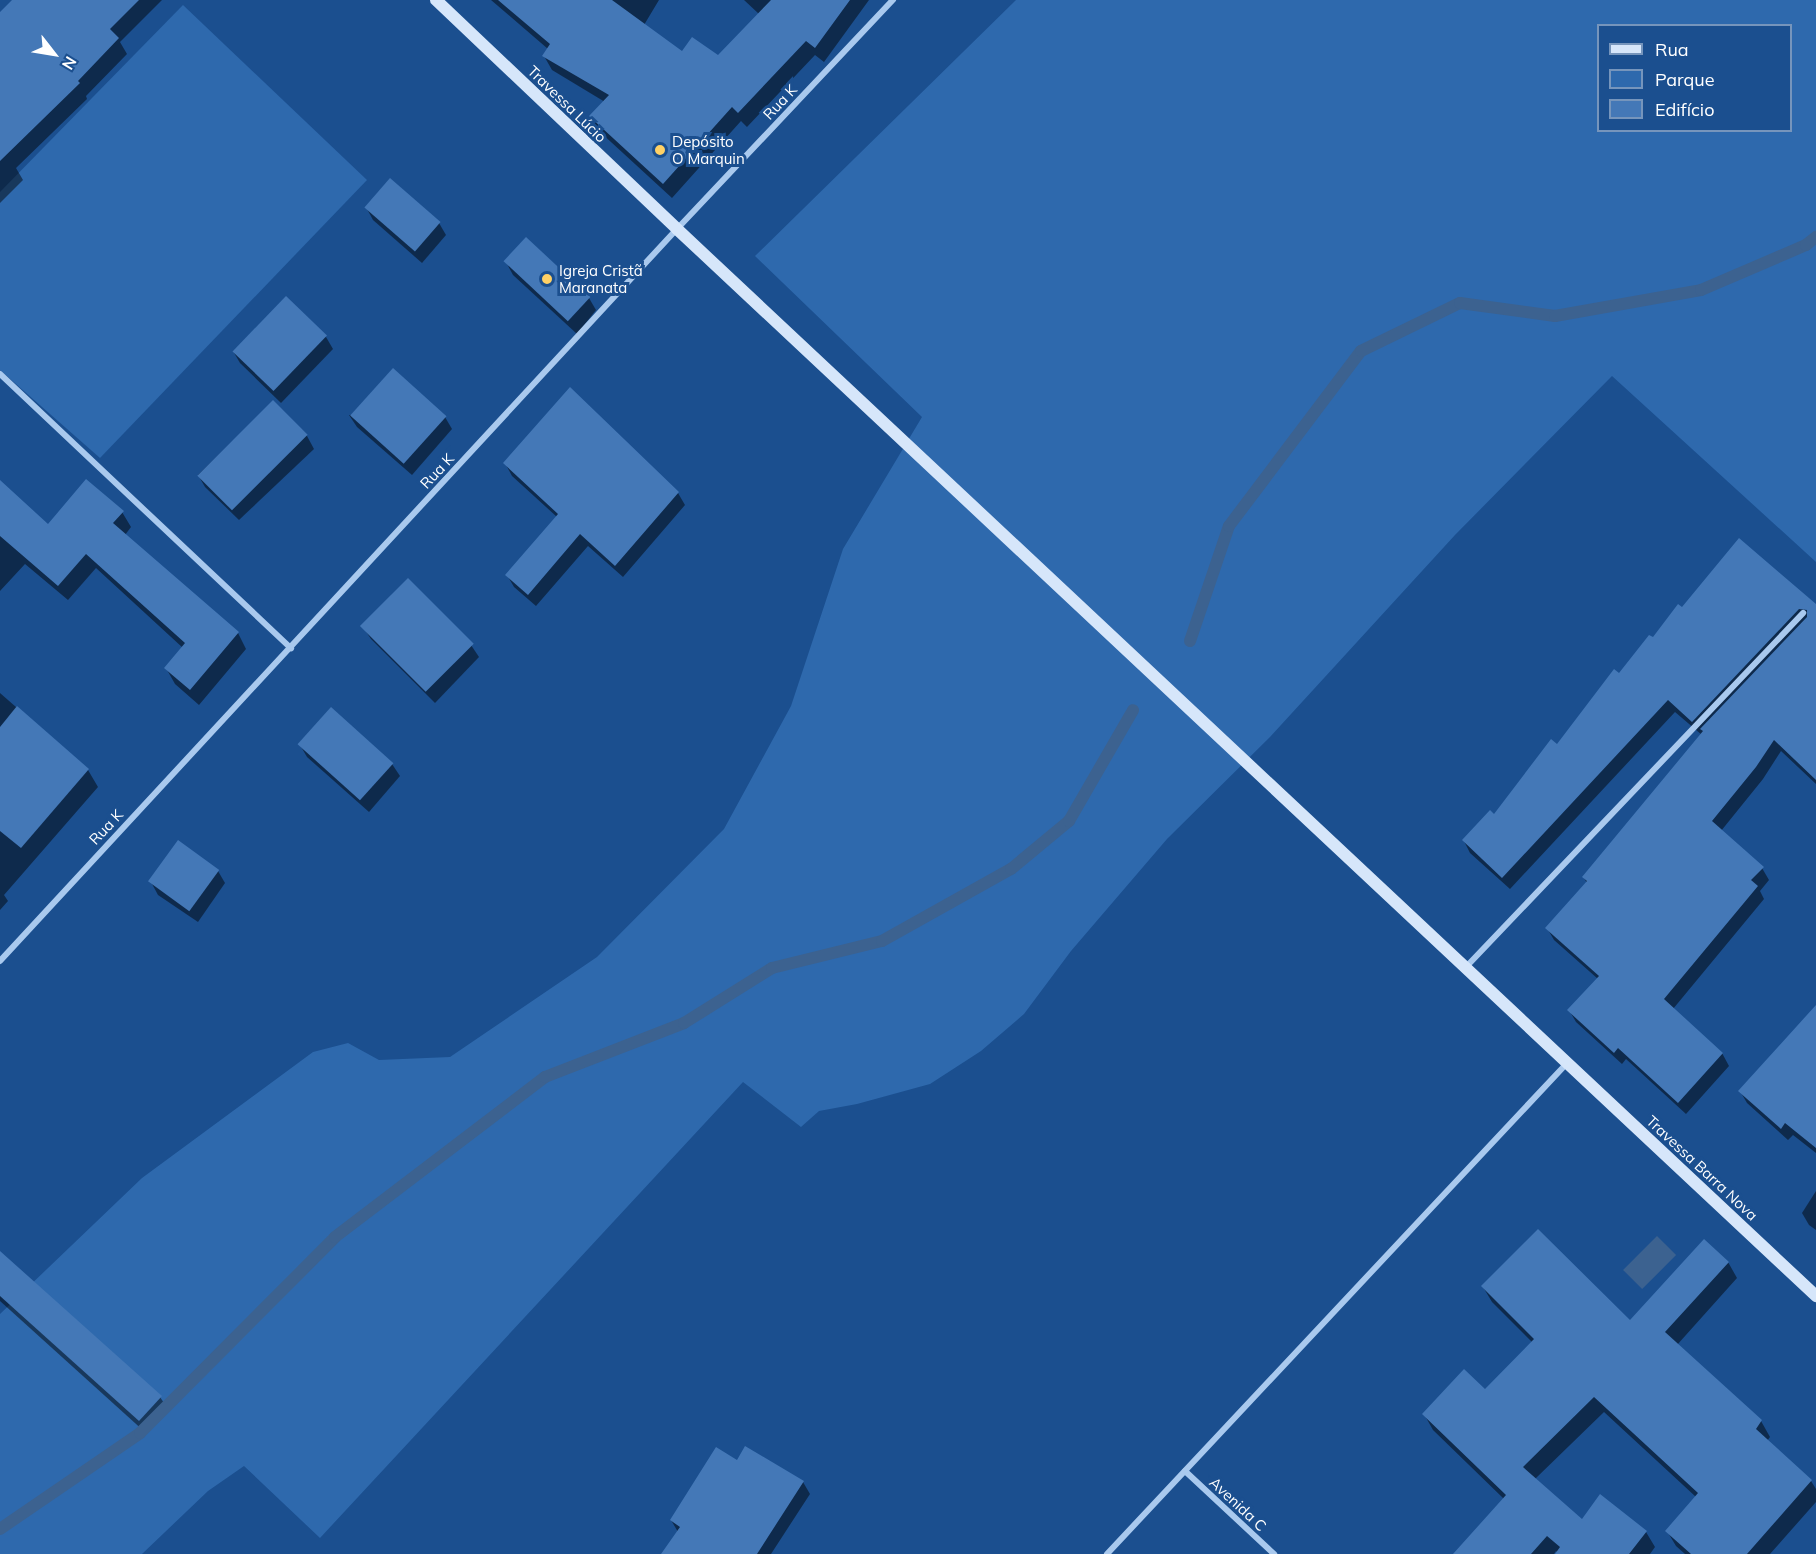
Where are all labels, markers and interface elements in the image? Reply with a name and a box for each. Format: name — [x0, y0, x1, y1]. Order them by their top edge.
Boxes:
north arrow — [24, 24, 84, 84]
legend — [1597, 24, 1792, 132]
text: Rua — [1655, 38, 1689, 61]
text: N — [58, 53, 81, 74]
street label: Travessa Lúcio — [524, 62, 610, 146]
text: Parque — [1655, 68, 1714, 91]
street label: Rua K — [759, 81, 801, 123]
text: Edifício — [1655, 98, 1714, 121]
place label: Depósito O Marquin — [672, 132, 745, 167]
marker: Depósito O Marquin — [653, 143, 667, 157]
place label: Igreja Cristã Maranata — [559, 261, 643, 296]
marker: Igreja Cristã Maranata — [540, 272, 554, 286]
street label: Rua K — [416, 450, 458, 492]
street label: Rua K — [85, 806, 127, 848]
street label: Travessa Barra Nova — [1643, 1112, 1761, 1224]
street label: Avenida C — [1206, 1473, 1270, 1535]

